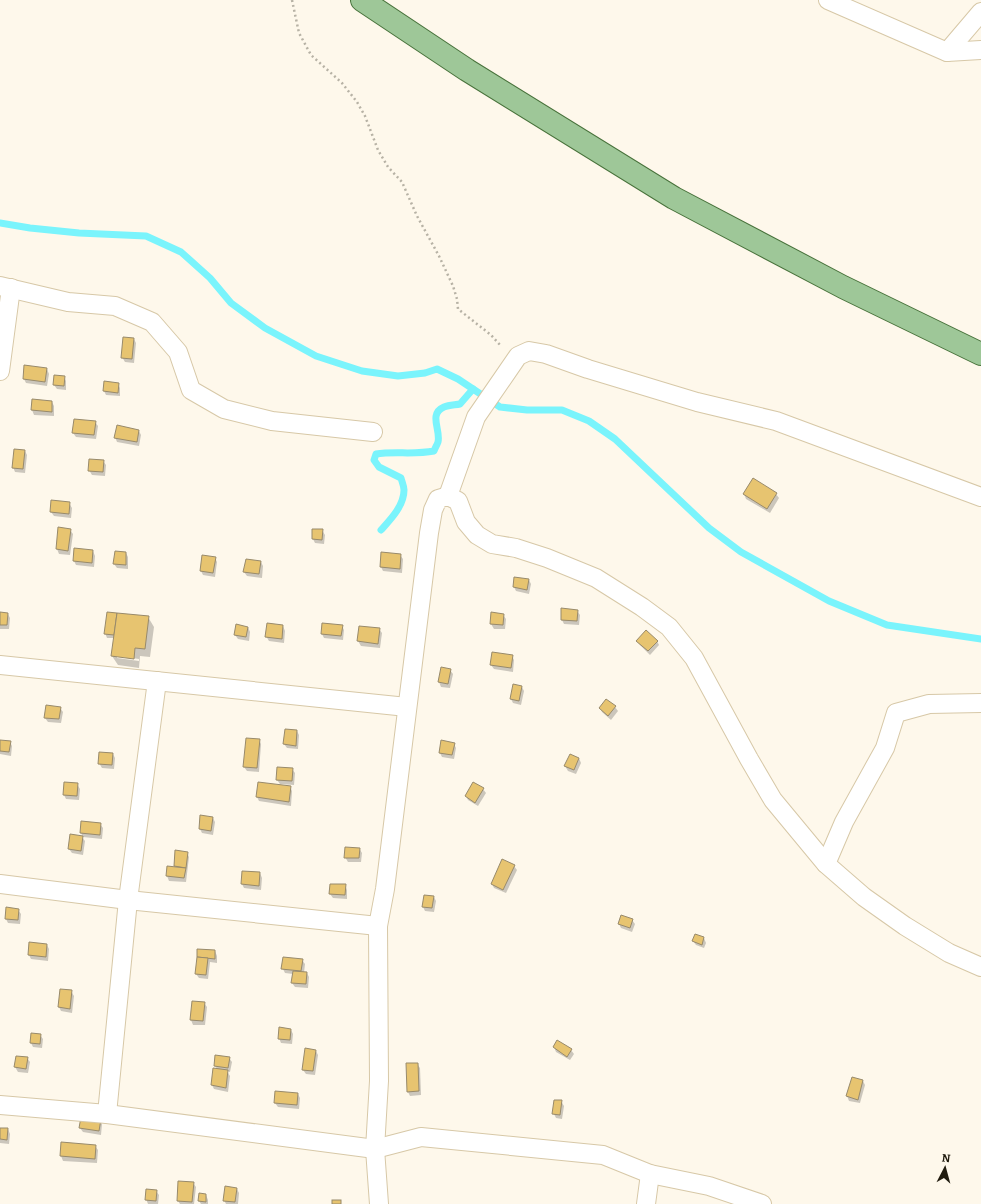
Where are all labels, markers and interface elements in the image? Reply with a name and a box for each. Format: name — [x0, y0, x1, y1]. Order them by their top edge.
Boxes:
north arrow — [925, 1148, 965, 1188]
text: N — [941, 1152, 951, 1166]

